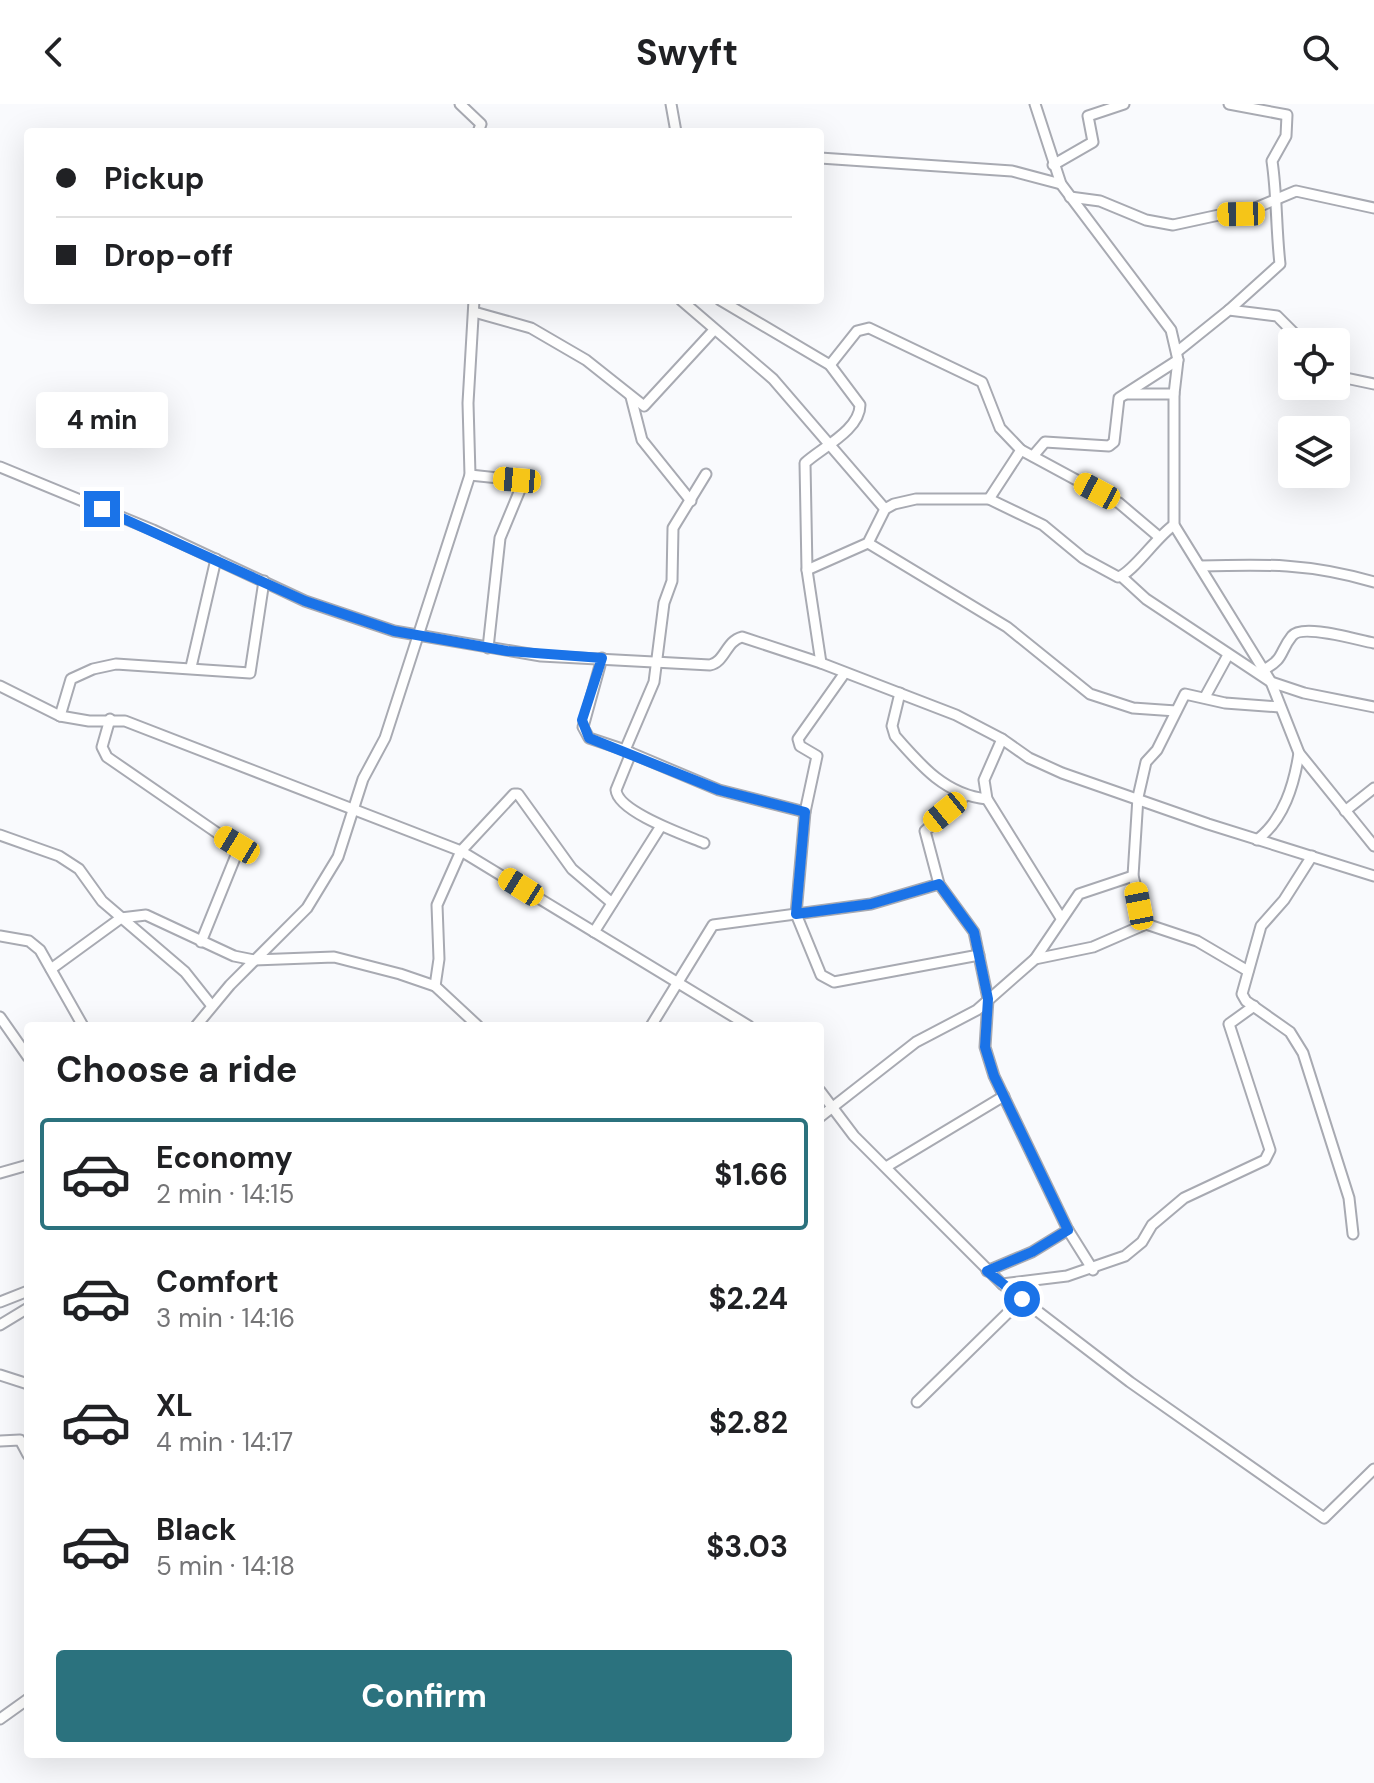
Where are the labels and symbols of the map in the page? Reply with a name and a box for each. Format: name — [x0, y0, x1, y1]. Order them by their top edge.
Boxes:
car — [1217, 202, 1265, 226]
callout: 4 min — [36, 393, 168, 449]
car — [492, 466, 542, 494]
car — [1070, 469, 1124, 513]
route end — [84, 491, 120, 527]
car — [919, 788, 971, 836]
car — [210, 822, 264, 868]
car — [494, 864, 548, 910]
car — [1123, 880, 1155, 932]
route start — [1004, 1281, 1040, 1317]

